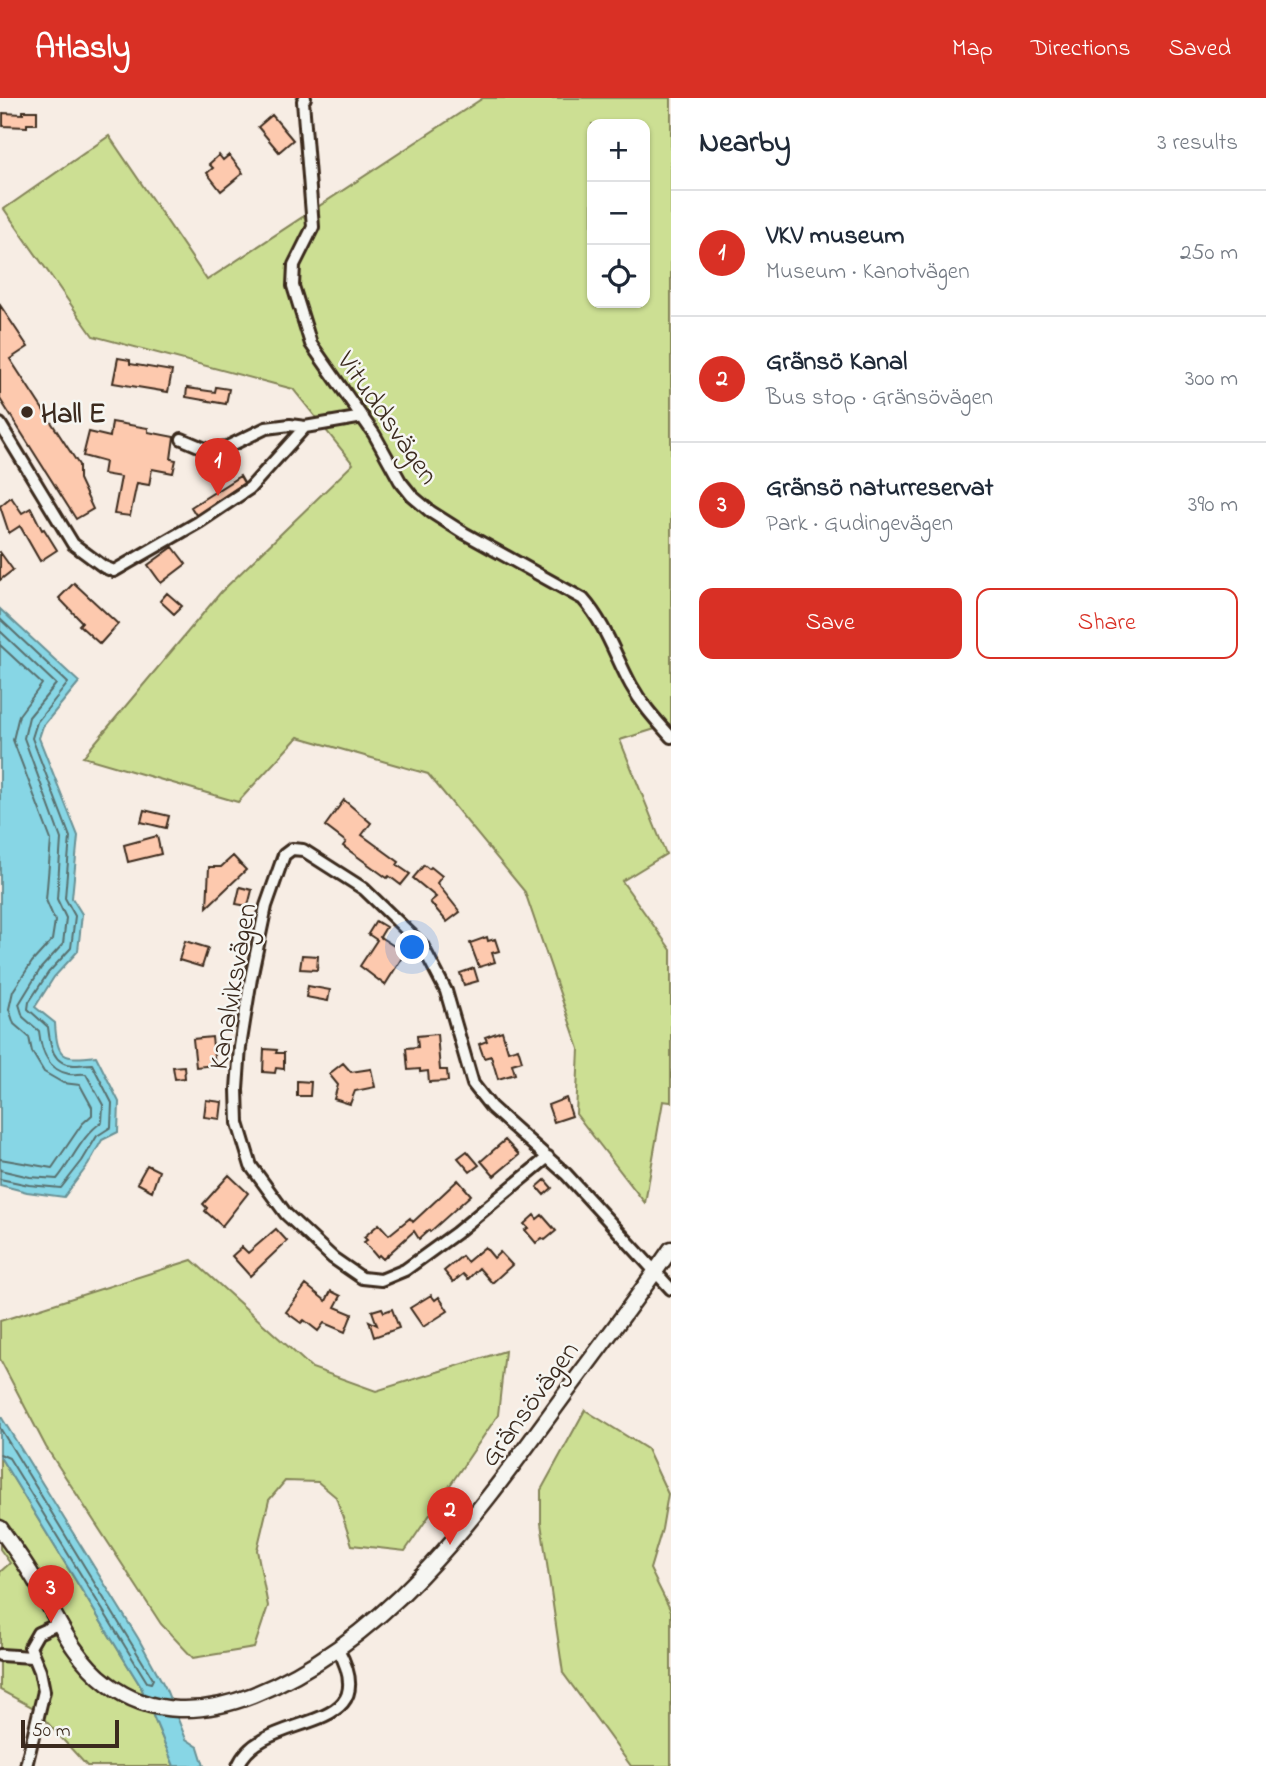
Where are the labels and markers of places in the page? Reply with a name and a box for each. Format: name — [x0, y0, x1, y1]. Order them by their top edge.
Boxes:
place label: Hall E — [41, 395, 106, 436]
marker: Hall E — [19, 404, 35, 420]
pin: 1 — [195, 438, 241, 496]
pin: 2 — [427, 1487, 473, 1545]
pin: 3 — [28, 1565, 74, 1623]

